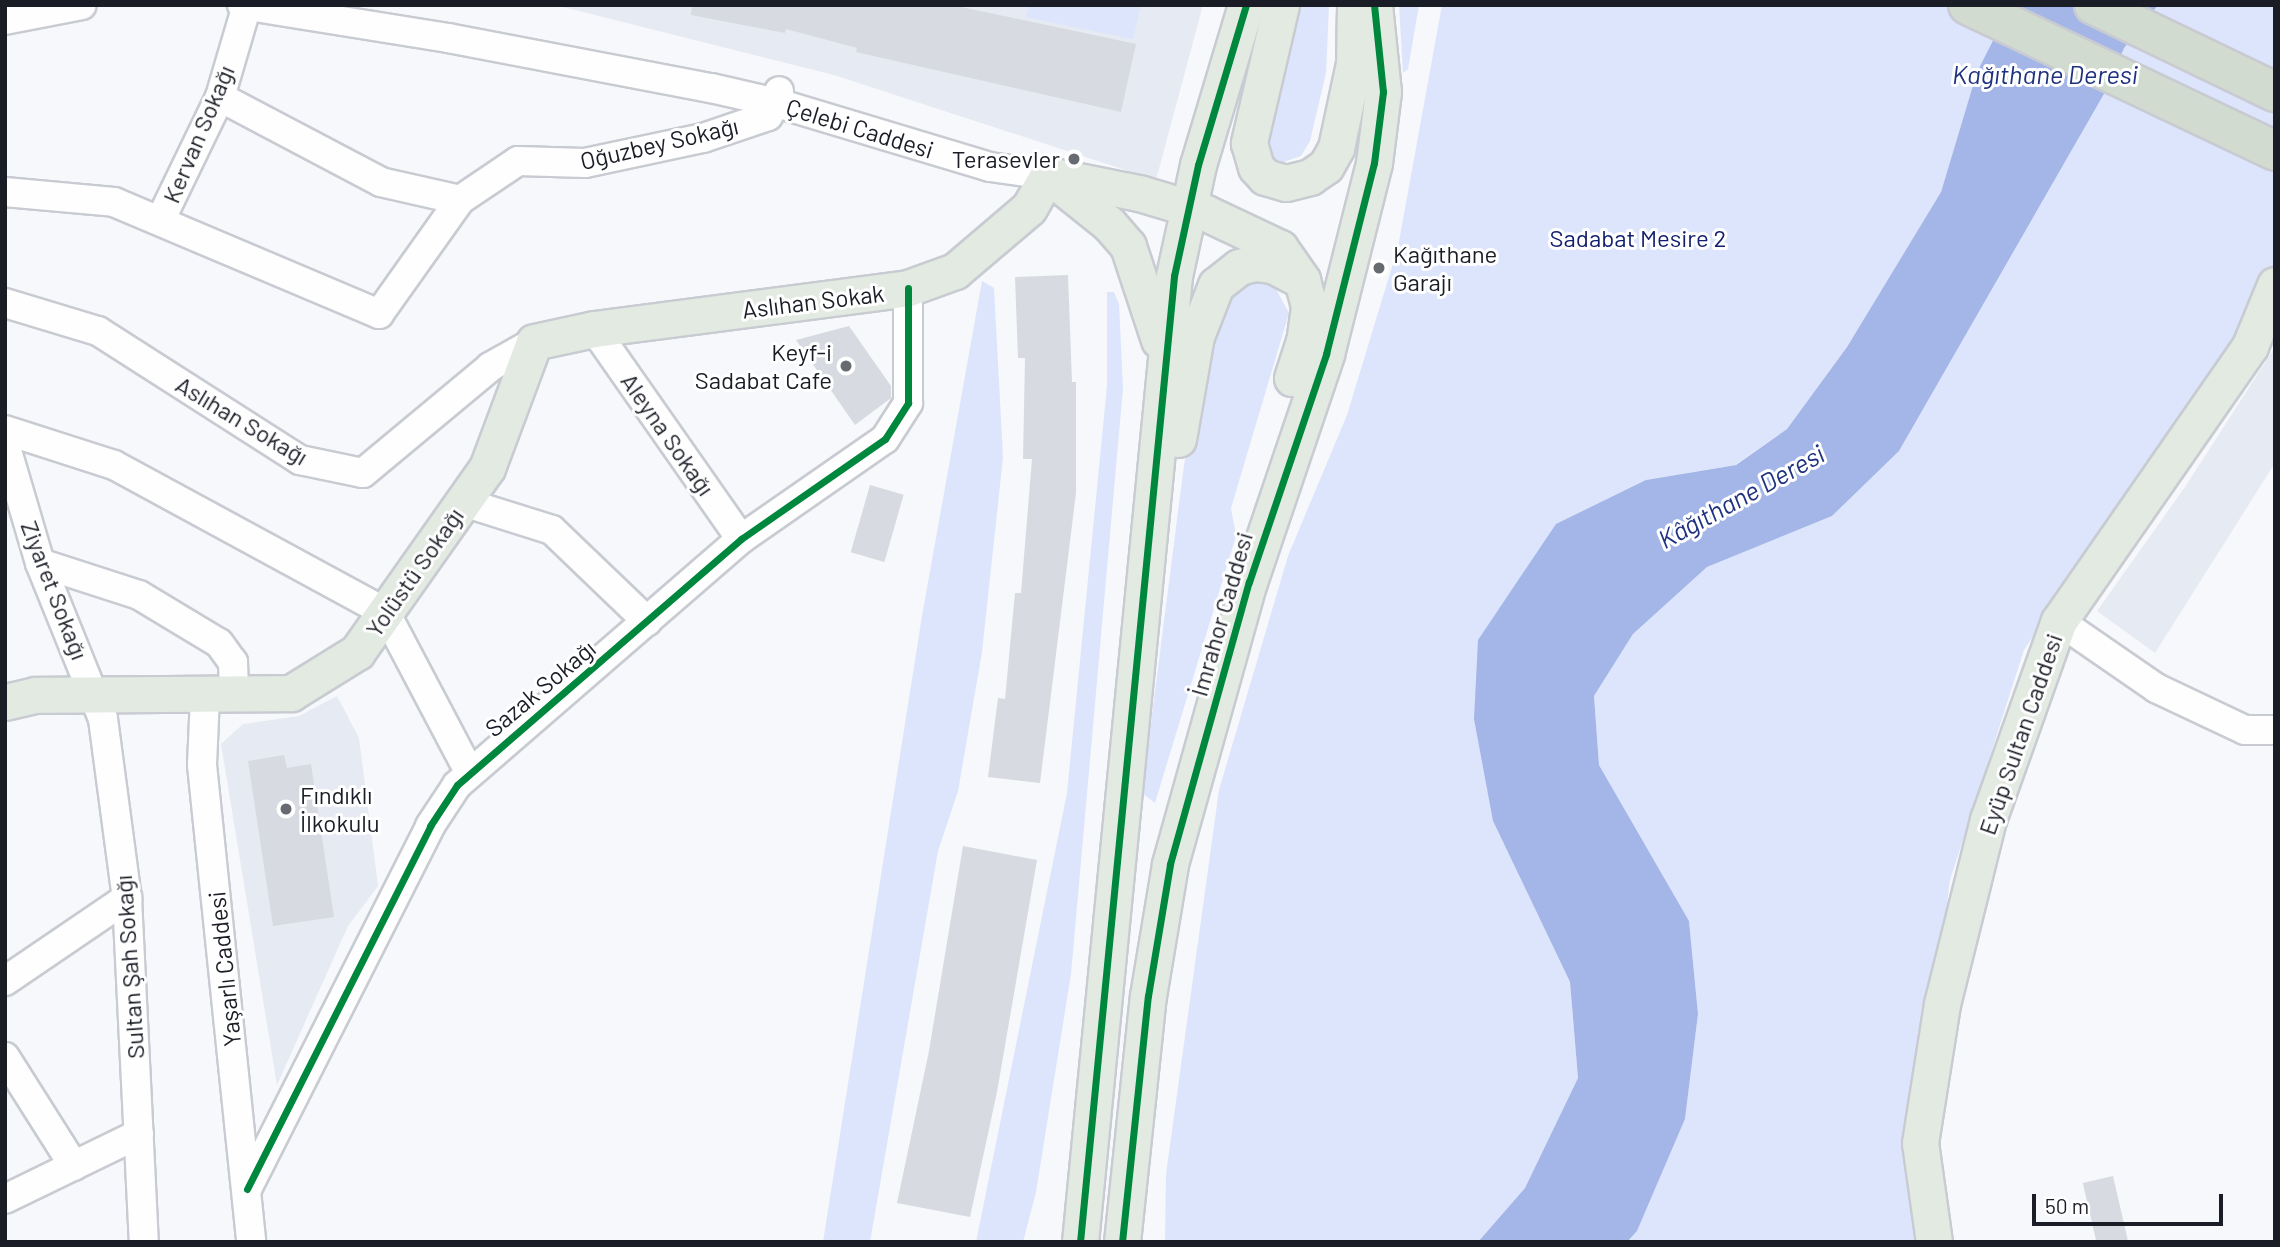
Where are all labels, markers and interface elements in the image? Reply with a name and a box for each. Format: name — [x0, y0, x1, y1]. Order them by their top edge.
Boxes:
water label: Kağıthane Deresi — [1952, 58, 2138, 90]
street label: Kervan Sokağı — [156, 61, 240, 207]
street label: Çelebi Caddesi — [783, 92, 937, 164]
street label: Oğuzbey Sokağı — [577, 111, 741, 175]
place label: Terasevler — [952, 145, 1060, 173]
marker: Terasevler — [1066, 151, 1082, 167]
park label: Sadabat Mesire 2 — [1550, 224, 1726, 252]
place label: Kağıthane Garajı — [1393, 240, 1497, 296]
marker: Kağıthane Garajı — [1371, 260, 1387, 276]
street label: Aslıhan Sokak — [740, 278, 886, 324]
place label: Keyf-i Sadabat Cafe — [695, 338, 832, 394]
marker: Keyf-i Sadabat Cafe — [838, 358, 854, 374]
street label: Aleyna Sokağı — [615, 367, 721, 501]
street label: Aslıhan Sokağı — [171, 369, 313, 471]
water label: Kâğıthane Deresi — [1652, 437, 1830, 555]
street label: Yolüstü Sokağı — [359, 502, 469, 642]
street label: Ziyaret Sokağı — [15, 517, 95, 663]
street label: İmrahor Caddesi — [1184, 529, 1258, 699]
street label: Eyüp Sultan Caddesi — [1972, 630, 2068, 838]
street label: Sazak Sokağı — [479, 634, 601, 742]
place label: Fındıklı İlkokulu — [300, 781, 380, 837]
marker: Fındıklı İlkokulu — [278, 801, 294, 817]
street label: Sultan Şah Sokağı — [108, 874, 150, 1060]
street label: Yaşarlı Caddesi — [202, 890, 246, 1048]
scale bar — [2035, 1180, 2226, 1224]
text: 50 m — [2045, 1193, 2089, 1218]

